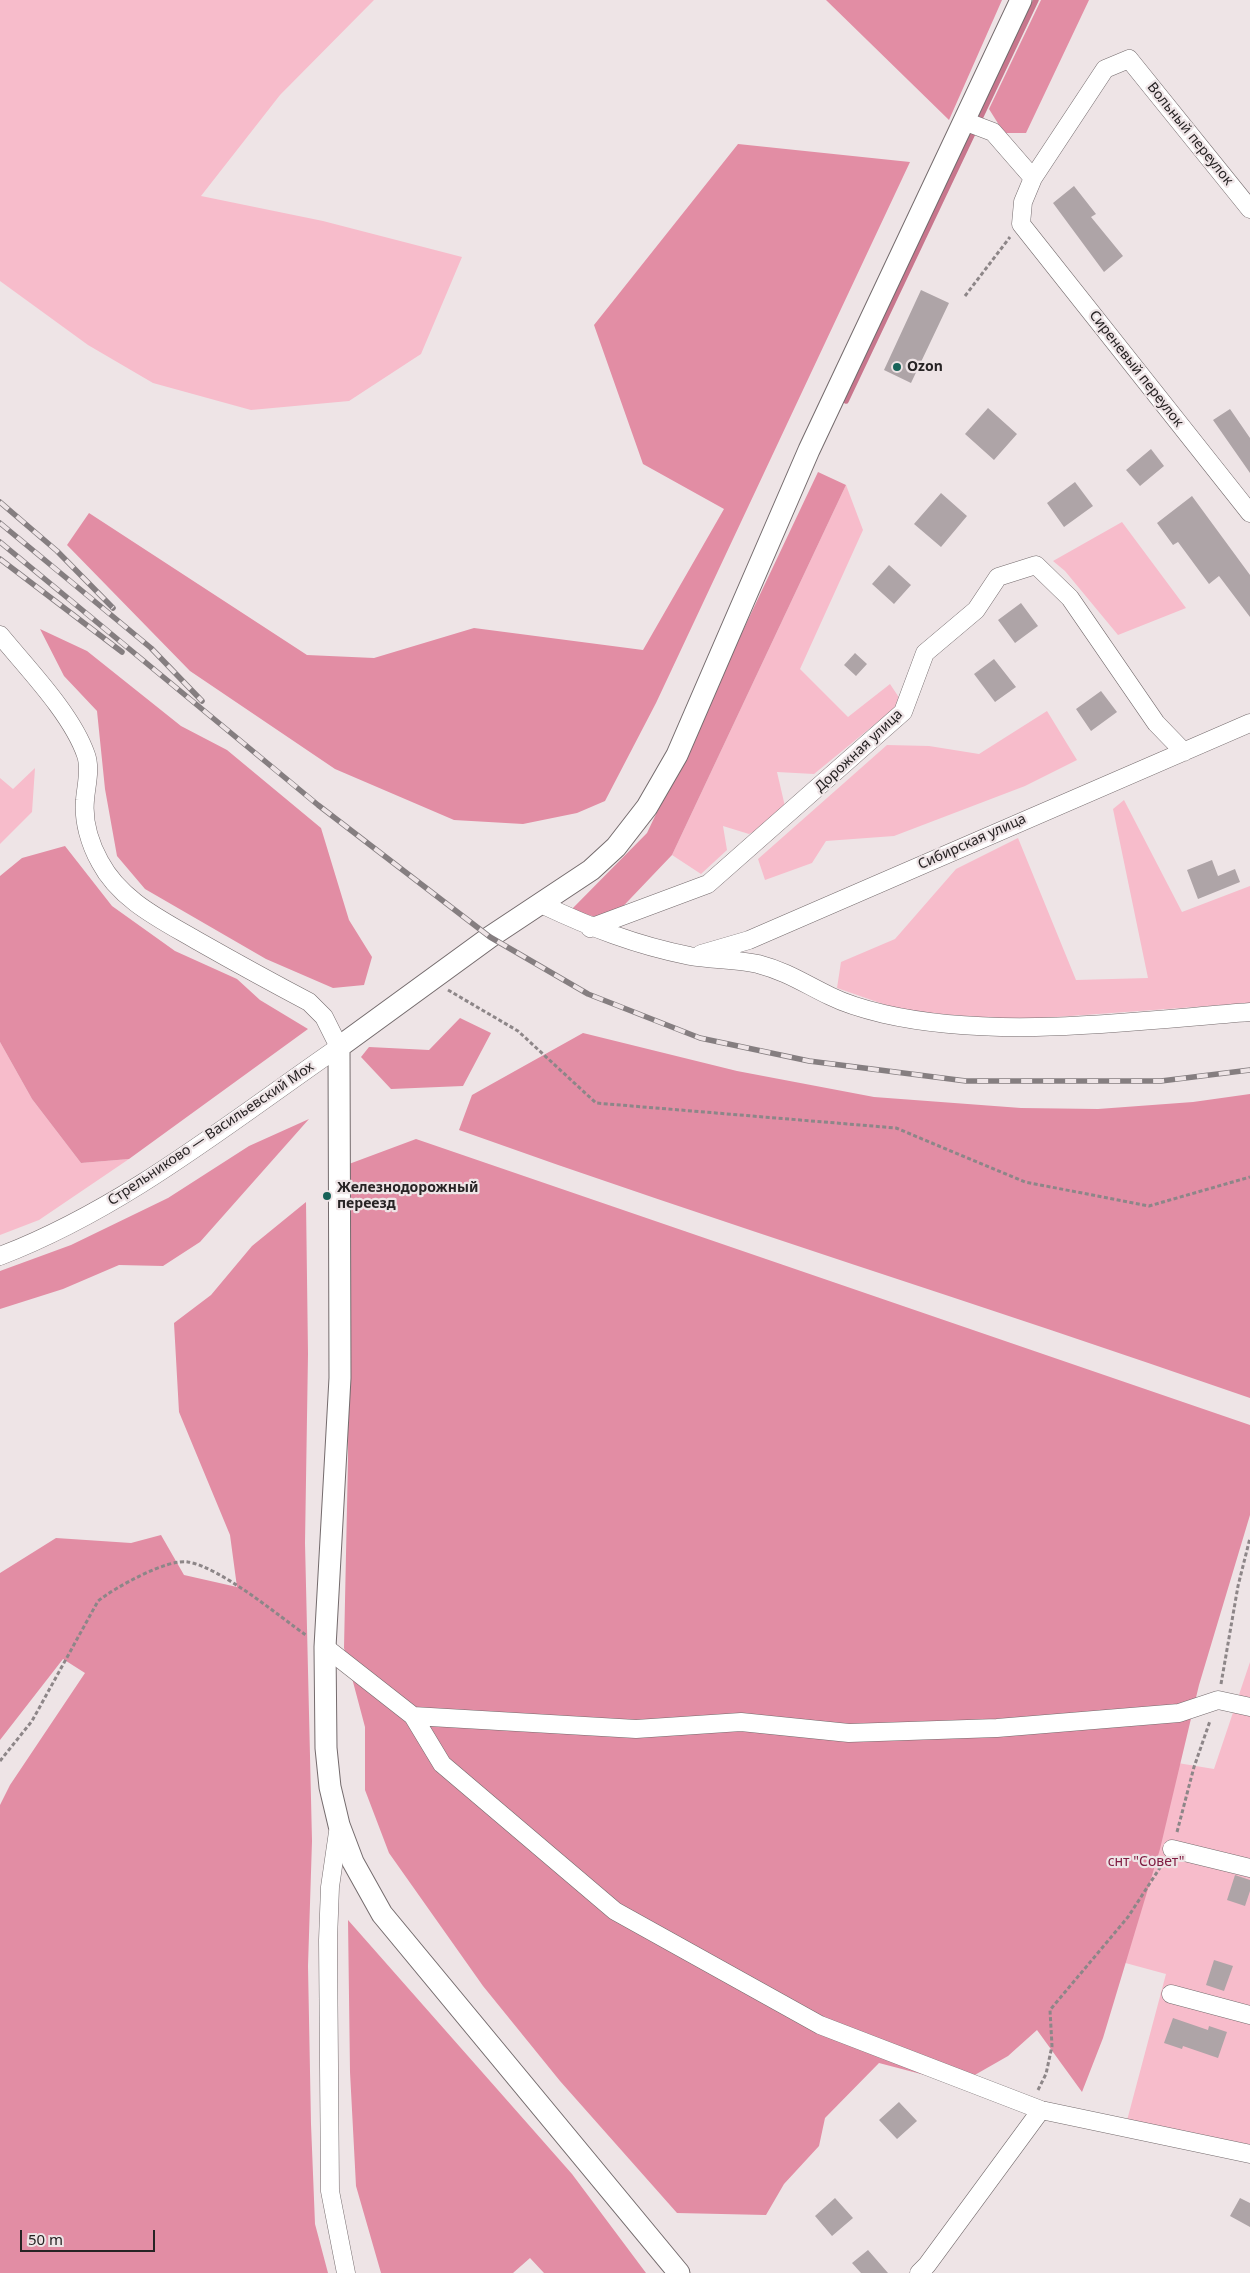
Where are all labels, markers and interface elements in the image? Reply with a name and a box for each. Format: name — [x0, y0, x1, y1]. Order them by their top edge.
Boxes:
street label: Вольный переулок — [1143, 79, 1237, 189]
street label: Сиреневый переулок — [1085, 307, 1187, 431]
place label: Ozon — [907, 359, 943, 375]
marker: Ozon — [891, 361, 903, 373]
street label: Дорожная улица — [812, 706, 906, 796]
street label: Сибирская улица — [915, 811, 1029, 873]
street label: Стрельниково — Васильевский Мох — [105, 1059, 317, 1209]
place label: Железнодорожный переезд — [337, 1180, 478, 1212]
marker: Железнодорожный переезд — [321, 1190, 333, 1202]
park label: снт "Совет" — [1108, 1854, 1184, 1870]
scale bar — [22, 2220, 158, 2252]
text: 50 m — [28, 2229, 63, 2249]

